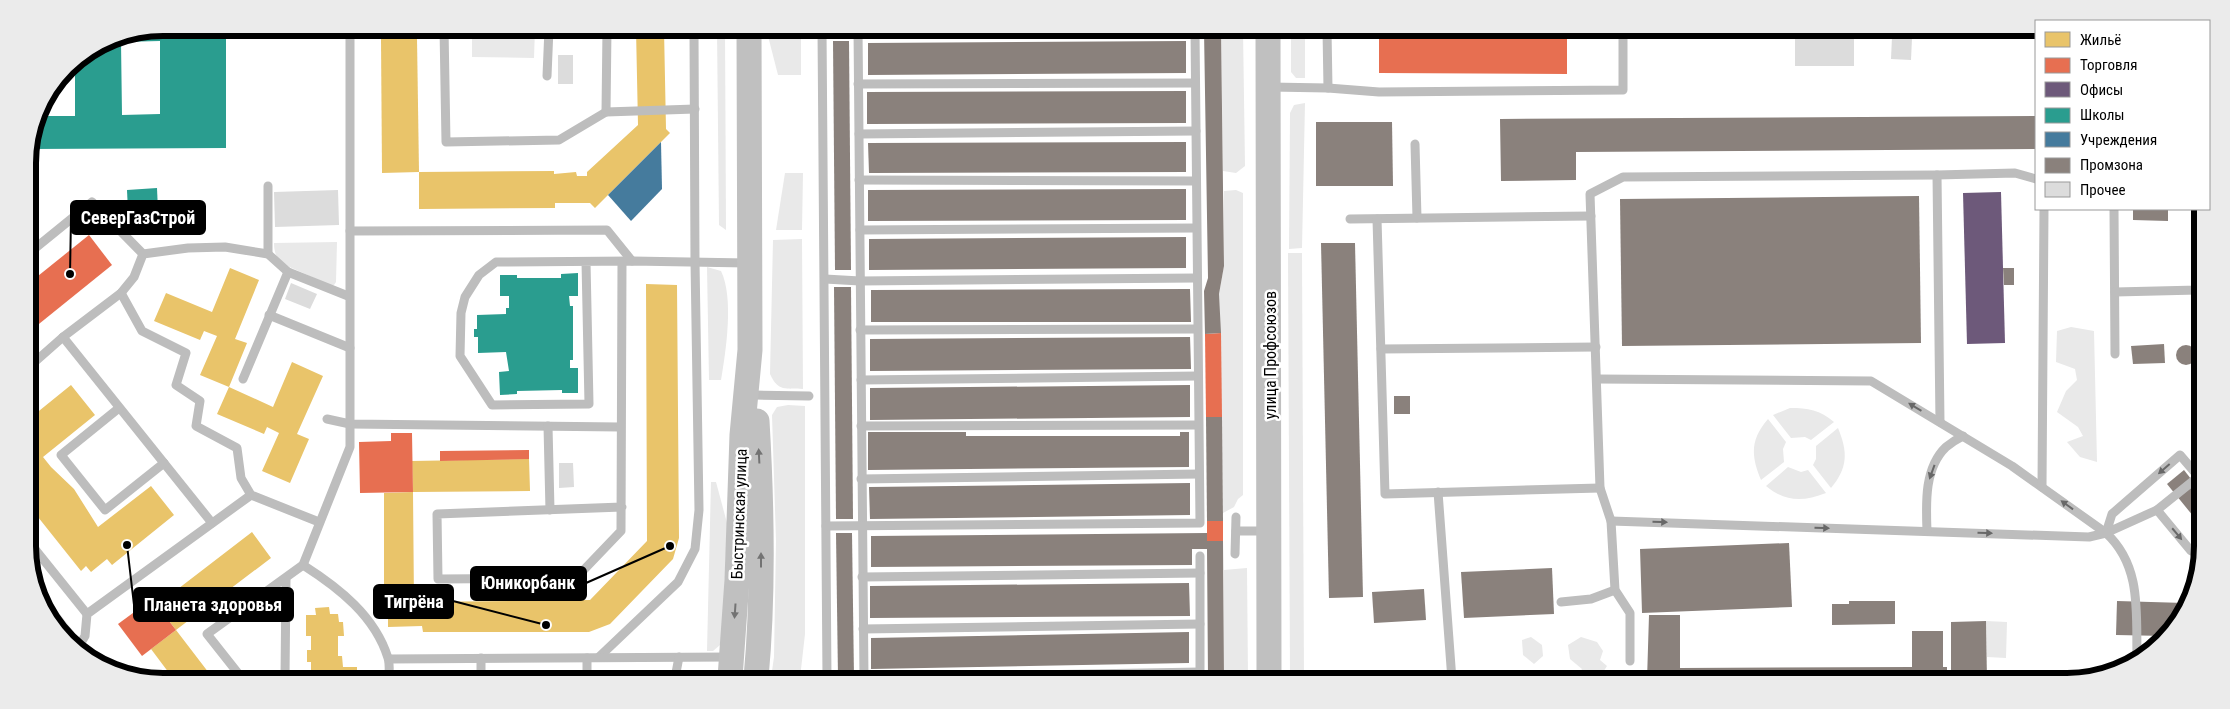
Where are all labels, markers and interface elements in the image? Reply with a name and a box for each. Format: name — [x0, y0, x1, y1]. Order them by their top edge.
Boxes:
legend — [2035, 20, 2210, 210]
text: Жильё — [2080, 31, 2121, 49]
text: Торговля — [2080, 56, 2137, 74]
text: Офисы — [2080, 81, 2123, 99]
text: Школы — [2080, 106, 2125, 124]
text: Учреждения — [2080, 131, 2157, 149]
text: Промзона — [2080, 156, 2143, 174]
text: Прочее — [2080, 181, 2126, 199]
callout: СеверГазСтрой — [71, 201, 205, 234]
text: СеверГазСтрой — [81, 207, 195, 228]
street label: улица Профсоюзов — [1261, 291, 1280, 419]
one-way arrow — [1909, 403, 1922, 412]
street label: Быстринская улица — [727, 448, 751, 580]
one-way arrow — [754, 448, 762, 464]
one-way arrow — [2158, 463, 2171, 474]
one-way arrow — [1928, 465, 1936, 480]
one-way arrow — [2060, 500, 2074, 510]
one-way arrow — [1652, 518, 1668, 526]
one-way arrow — [1814, 524, 1830, 532]
one-way arrow — [2171, 527, 2183, 539]
one-way arrow — [1977, 529, 1993, 537]
one-way arrow — [757, 551, 765, 567]
callout: Юникорбанк — [471, 567, 586, 600]
text: Юникорбанк — [481, 572, 575, 593]
callout: Тигрёна — [374, 585, 453, 618]
callout: Планета здоровья — [134, 588, 293, 621]
text: Тигрёна — [384, 591, 444, 612]
text: Планета здоровья — [144, 594, 282, 615]
one-way arrow — [731, 603, 739, 619]

